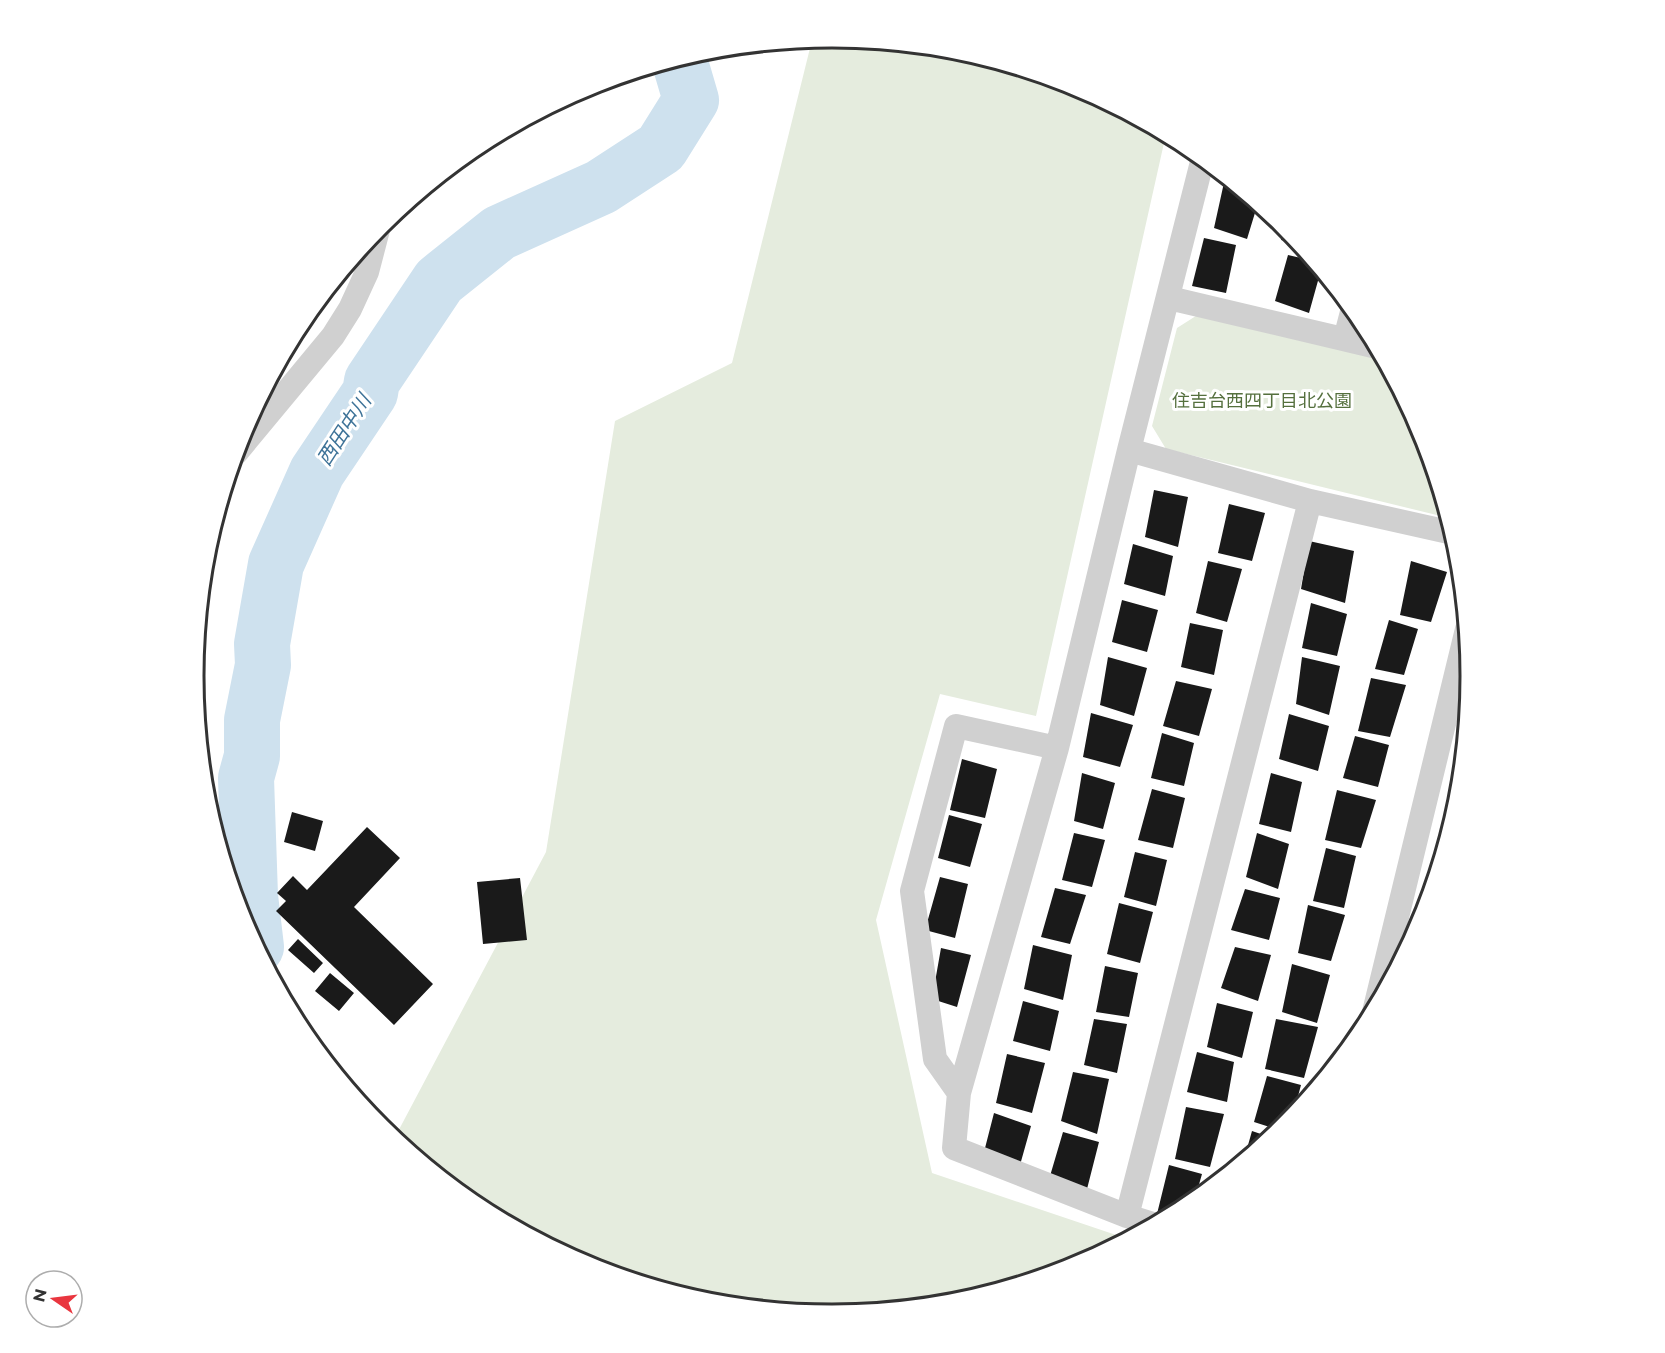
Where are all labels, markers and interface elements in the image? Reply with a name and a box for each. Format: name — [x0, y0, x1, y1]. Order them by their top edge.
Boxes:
water label: 西田中川 — [312, 388, 377, 470]
park label: 住吉台西四丁目北公園 — [1172, 390, 1352, 412]
north arrow — [24, 1269, 84, 1329]
text: N — [29, 1287, 51, 1304]

